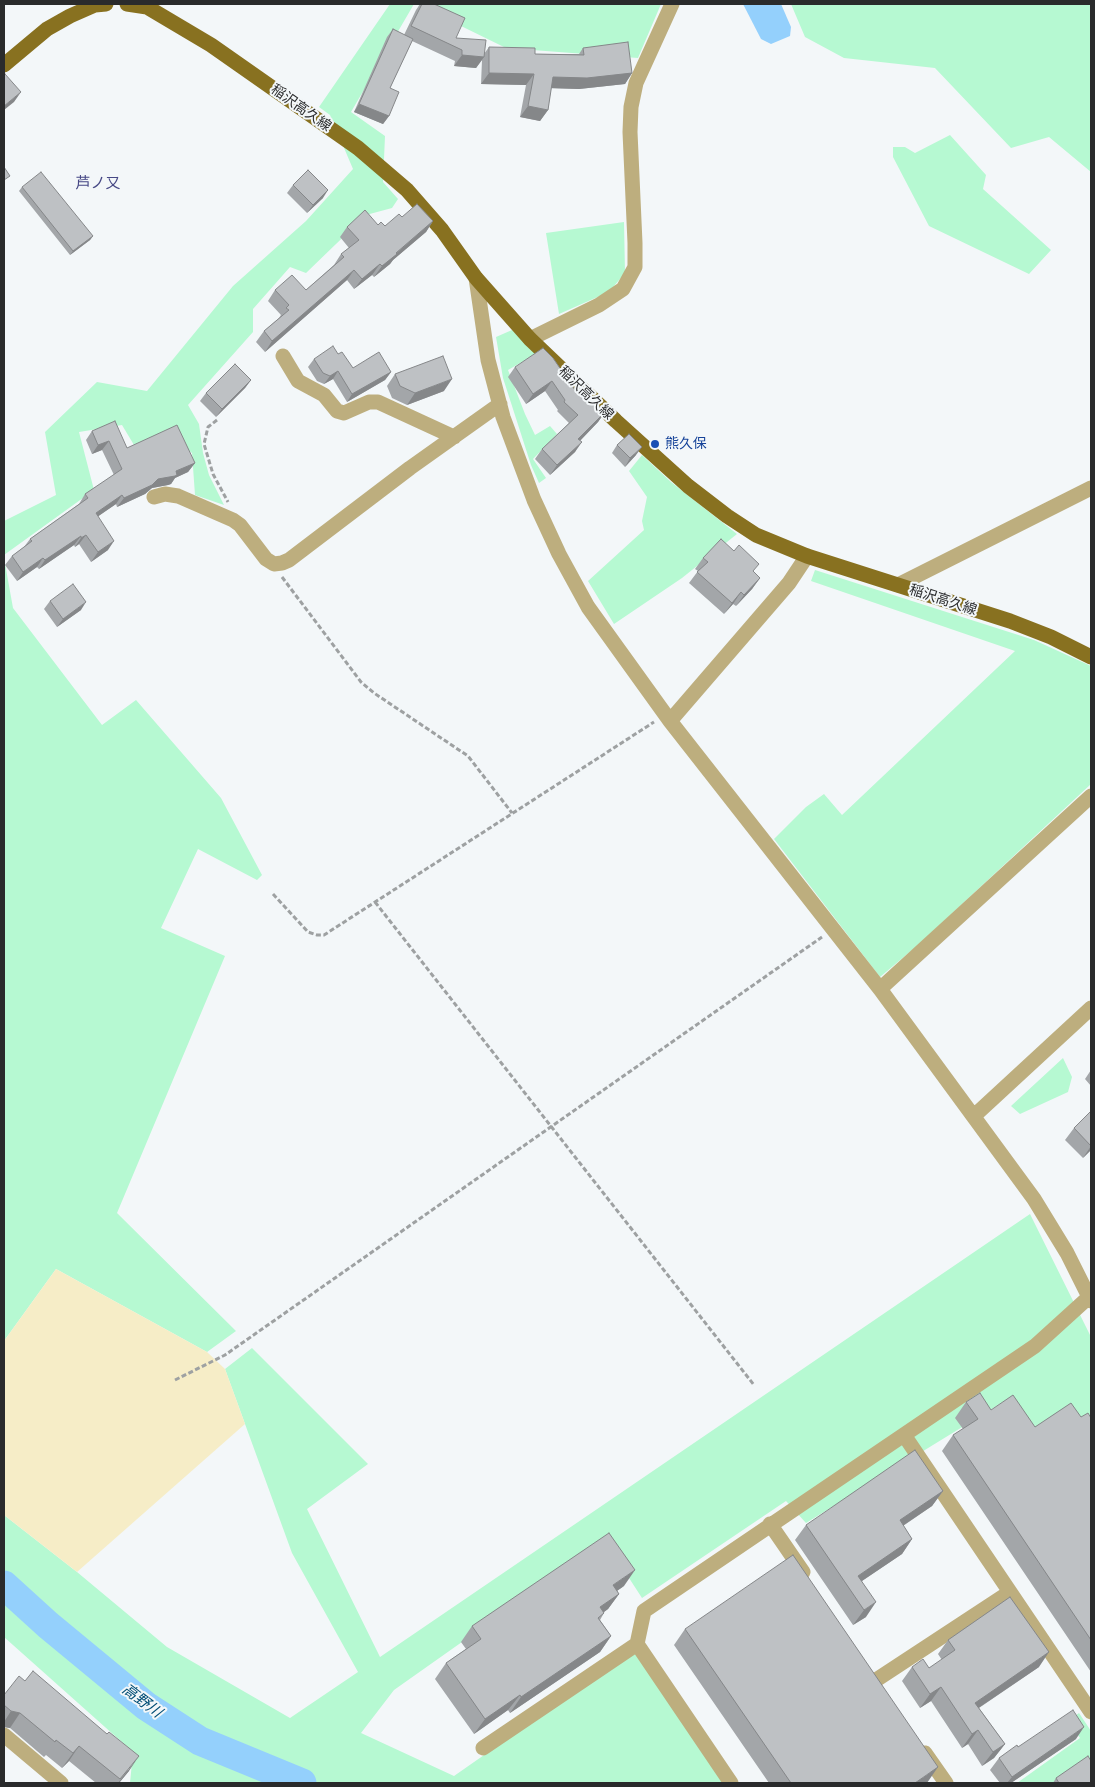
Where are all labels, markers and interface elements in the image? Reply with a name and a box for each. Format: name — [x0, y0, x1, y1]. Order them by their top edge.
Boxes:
street label: 稲沢高久線 — [268, 81, 334, 135]
district label: 芦ノ又 — [76, 174, 120, 192]
street label: 稲沢高久線 — [555, 363, 617, 423]
place label: 熊久保 — [665, 436, 707, 452]
marker: 熊久保 — [649, 438, 661, 450]
street label: 稲沢高久線 — [907, 581, 979, 619]
water label: 高野川 — [119, 1680, 165, 1722]

